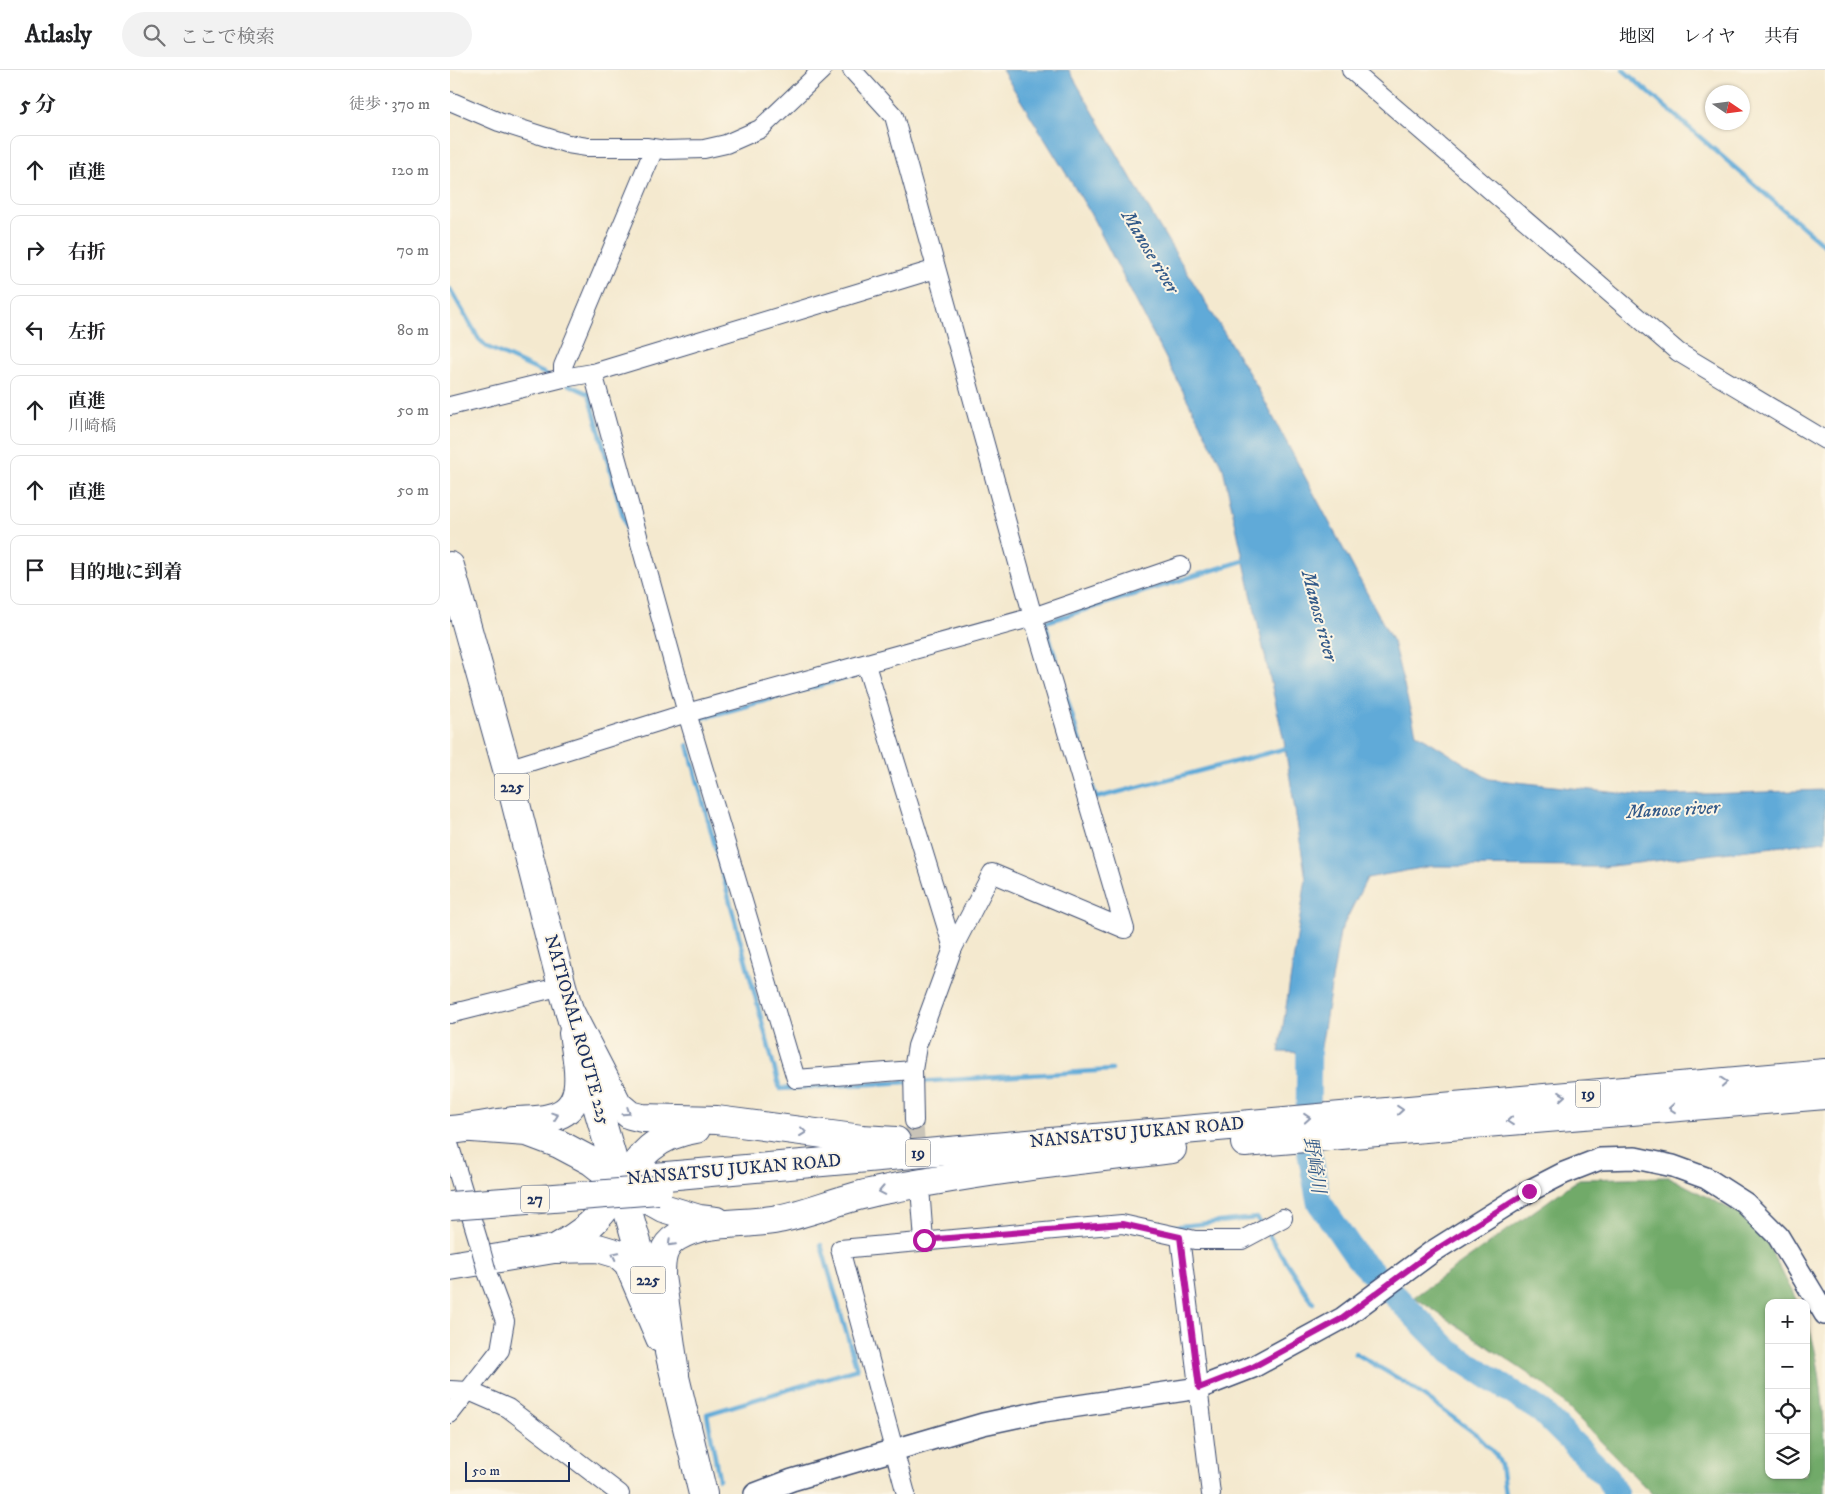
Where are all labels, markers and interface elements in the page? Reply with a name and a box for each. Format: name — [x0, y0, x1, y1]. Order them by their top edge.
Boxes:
search box — [122, 12, 472, 57]
text: Atlasly — [25, 20, 92, 50]
icon: search — [140, 21, 168, 49]
text: ここで検索 — [180, 26, 275, 49]
text: 地図 — [1619, 26, 1655, 48]
text: レイヤ — [1683, 26, 1736, 48]
text: 共有 — [1764, 26, 1800, 48]
north arrow — [1705, 85, 1750, 130]
text: 5 分 — [20, 92, 56, 118]
text: 徒歩 · 370 m — [349, 94, 430, 114]
icon: ahead — [21, 156, 49, 184]
text: 120 m — [391, 160, 429, 180]
text: 直進 — [68, 161, 106, 184]
water label: Manose river — [1115, 205, 1185, 300]
icon: right — [21, 236, 49, 264]
text: 70 m — [397, 240, 429, 260]
text: 右折 — [68, 241, 106, 264]
icon: left — [21, 316, 49, 344]
text: 80 m — [397, 320, 429, 340]
text: 左折 — [68, 321, 106, 344]
text: 直進 — [68, 390, 106, 413]
icon: ahead — [21, 396, 49, 424]
text: 50 m — [397, 400, 429, 420]
text: 川崎橋 — [68, 416, 116, 436]
icon: ahead — [21, 476, 49, 504]
text: 50 m — [397, 480, 429, 500]
text: 直進 — [68, 481, 106, 504]
icon: arrive — [21, 556, 49, 584]
text: 目的地に到着 — [68, 561, 182, 584]
water label: Manose river — [1295, 566, 1343, 666]
road number: 225 — [494, 774, 530, 800]
water label: Manose river — [1624, 796, 1722, 824]
street label: NATIONAL ROUTE 225 — [539, 932, 615, 1128]
one-way arrow — [1720, 1077, 1728, 1088]
road number: 19 — [1576, 1081, 1600, 1108]
one-way arrow — [1558, 1091, 1566, 1102]
one-way arrow — [1667, 1102, 1675, 1113]
one-way arrow — [1396, 1104, 1404, 1115]
one-way arrow — [622, 1105, 631, 1115]
one-way arrow — [550, 1112, 559, 1122]
street label: NANSATSU JUKAN ROAD — [1029, 1113, 1245, 1153]
one-way arrow — [1304, 1113, 1312, 1124]
one-way arrow — [1506, 1115, 1514, 1126]
one-way arrow — [800, 1126, 808, 1137]
water label: 野崎川 — [1298, 1135, 1330, 1197]
road number: 19 — [906, 1140, 930, 1166]
street label: NANSATSU JUKAN ROAD — [626, 1150, 842, 1190]
route end — [1518, 1180, 1541, 1203]
one-way arrow — [878, 1185, 886, 1196]
road number: 27 — [521, 1186, 549, 1212]
route start — [913, 1229, 936, 1252]
one-way arrow — [668, 1238, 677, 1247]
one-way arrow — [611, 1251, 620, 1261]
road number: 225 — [630, 1266, 666, 1294]
map controls — [1765, 1299, 1810, 1479]
button: + — [1765, 1299, 1810, 1344]
button: − — [1765, 1344, 1810, 1389]
button: locate — [1765, 1389, 1810, 1434]
button: layers — [1765, 1434, 1810, 1479]
scale bar — [465, 1459, 570, 1482]
text: 50 m — [472, 1462, 500, 1480]

